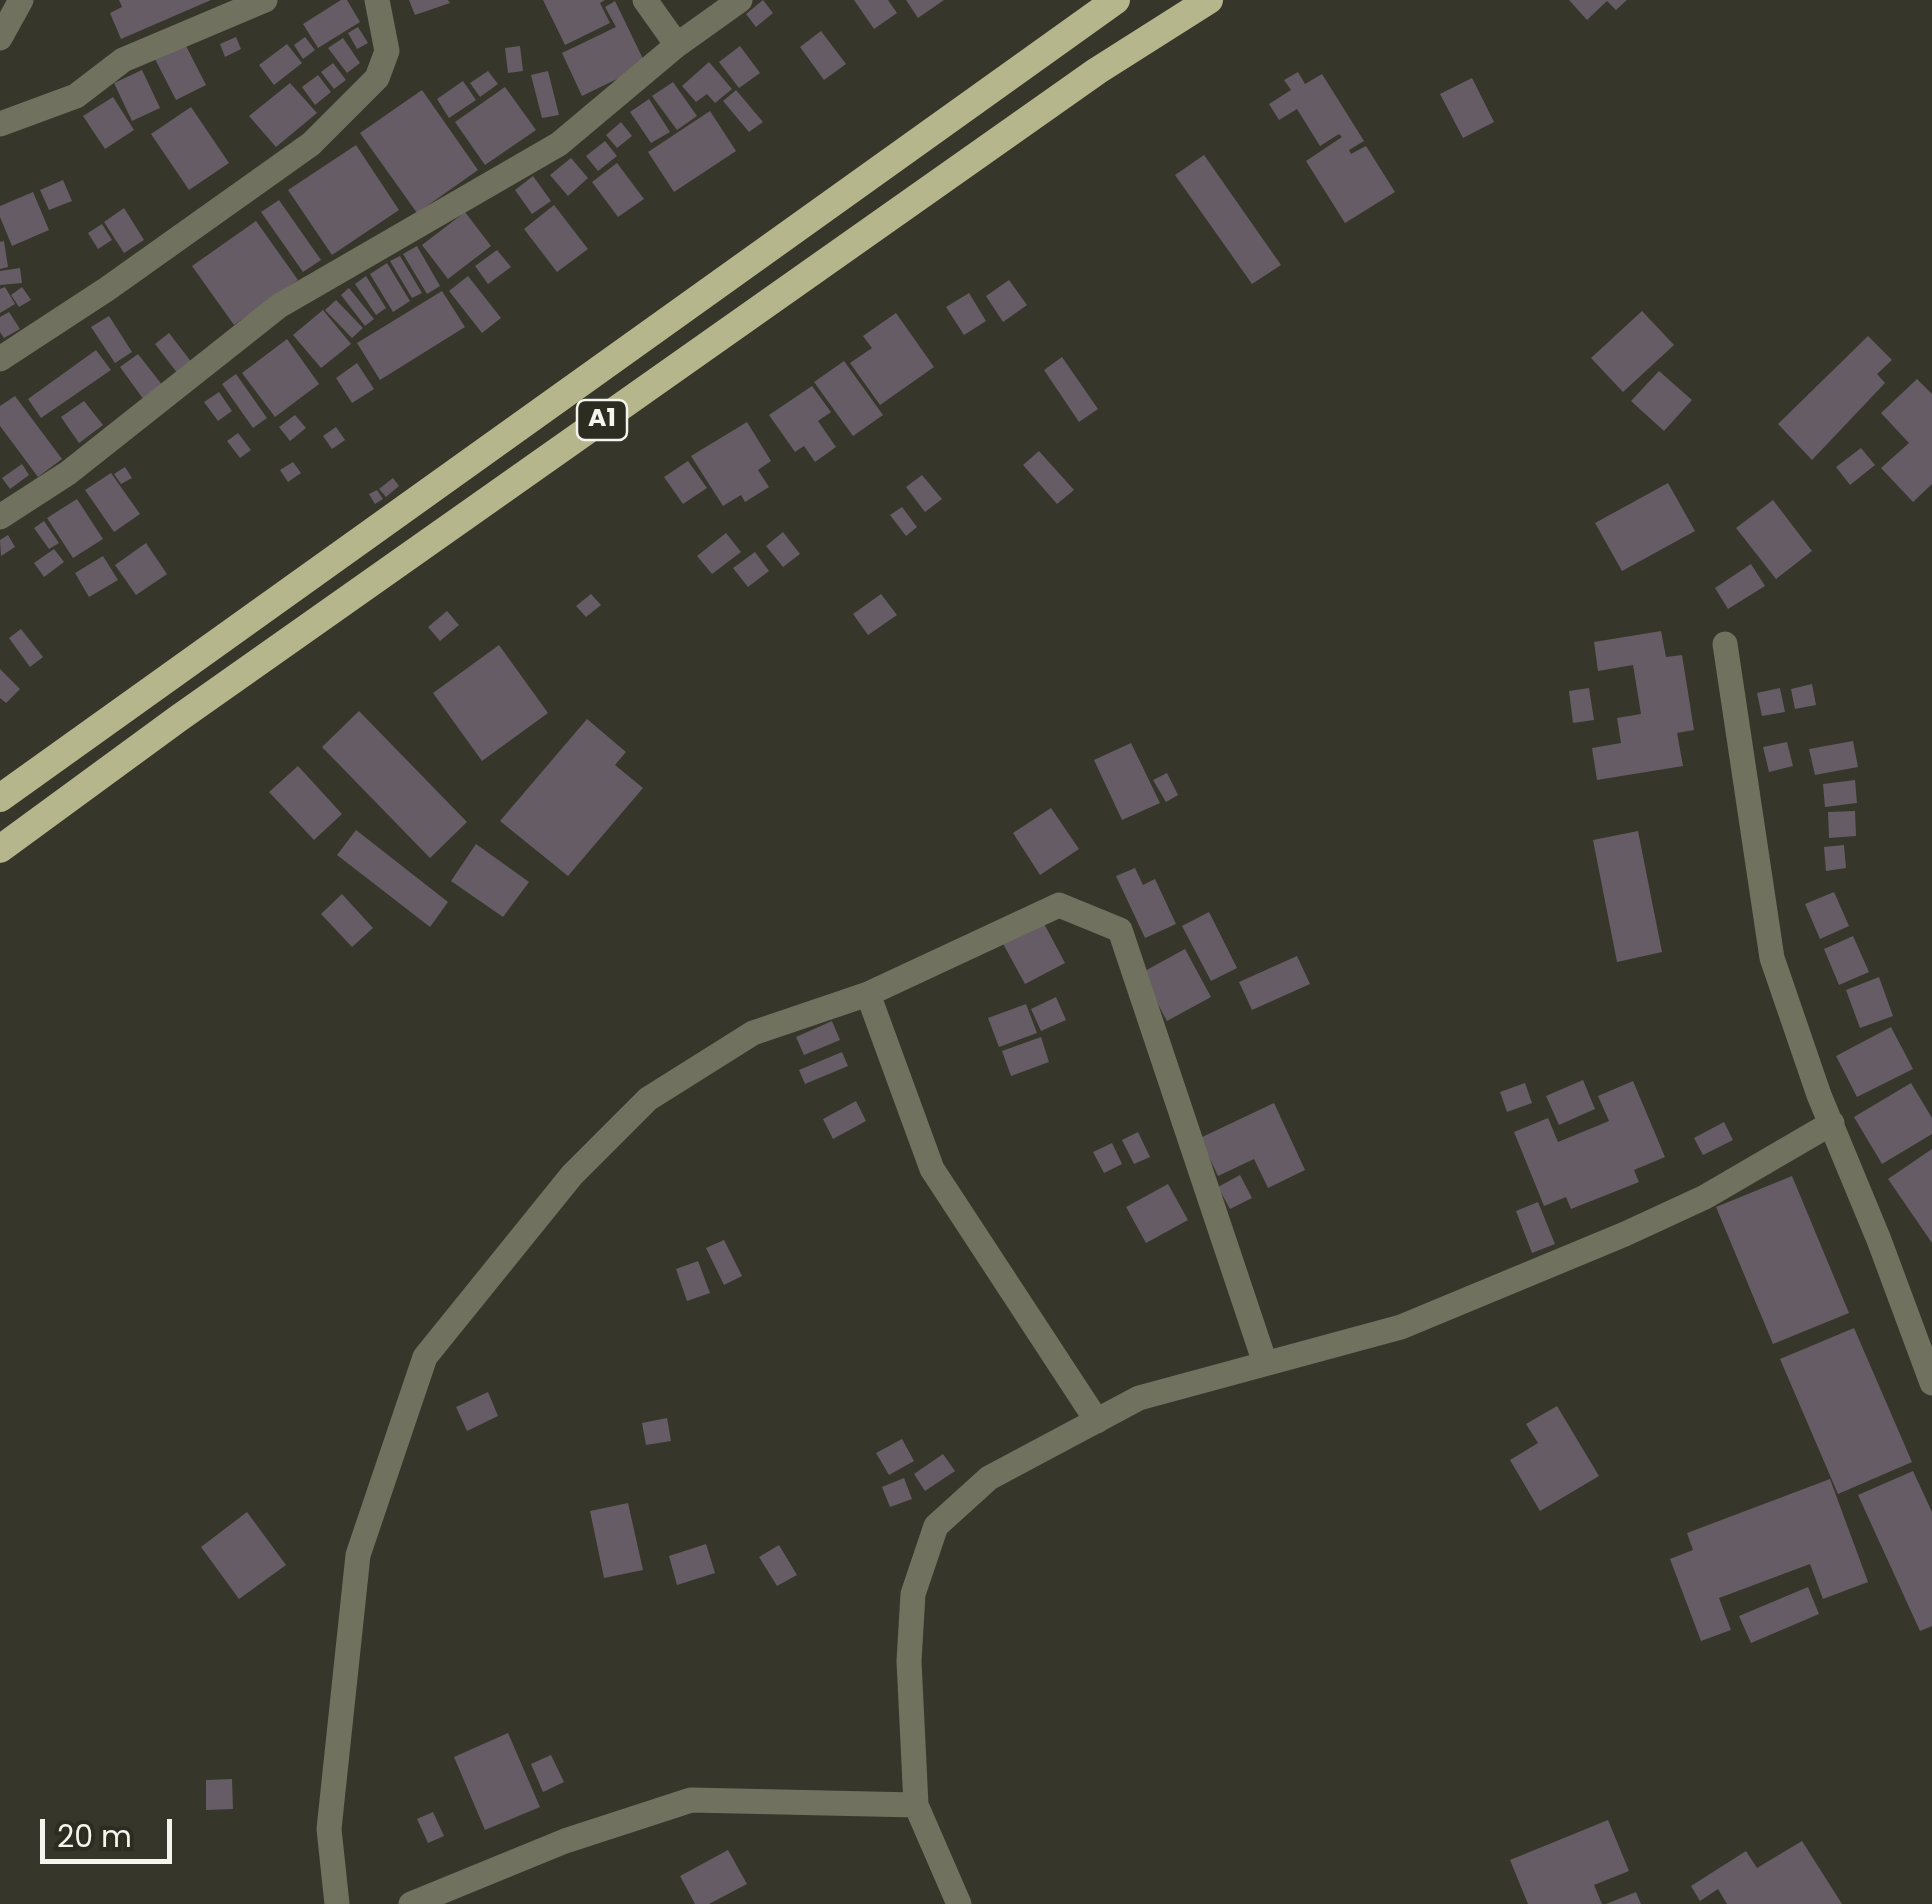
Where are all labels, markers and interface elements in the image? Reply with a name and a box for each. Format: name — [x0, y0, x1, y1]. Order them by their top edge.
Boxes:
road number: A1 — [577, 400, 627, 440]
scale bar — [45, 1799, 178, 1861]
text: 20 m — [57, 1815, 132, 1858]

